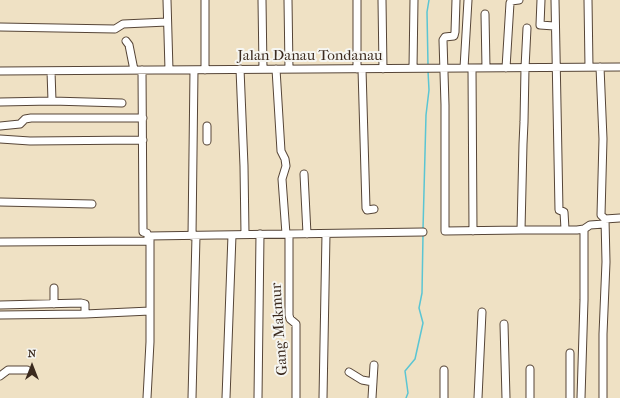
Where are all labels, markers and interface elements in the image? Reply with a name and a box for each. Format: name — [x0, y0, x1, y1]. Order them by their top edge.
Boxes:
street label: Jalan Danau Tondanau — [238, 47, 382, 65]
street label: Gang Makmur — [268, 282, 292, 376]
north arrow — [12, 346, 52, 386]
text: N — [28, 347, 36, 360]

